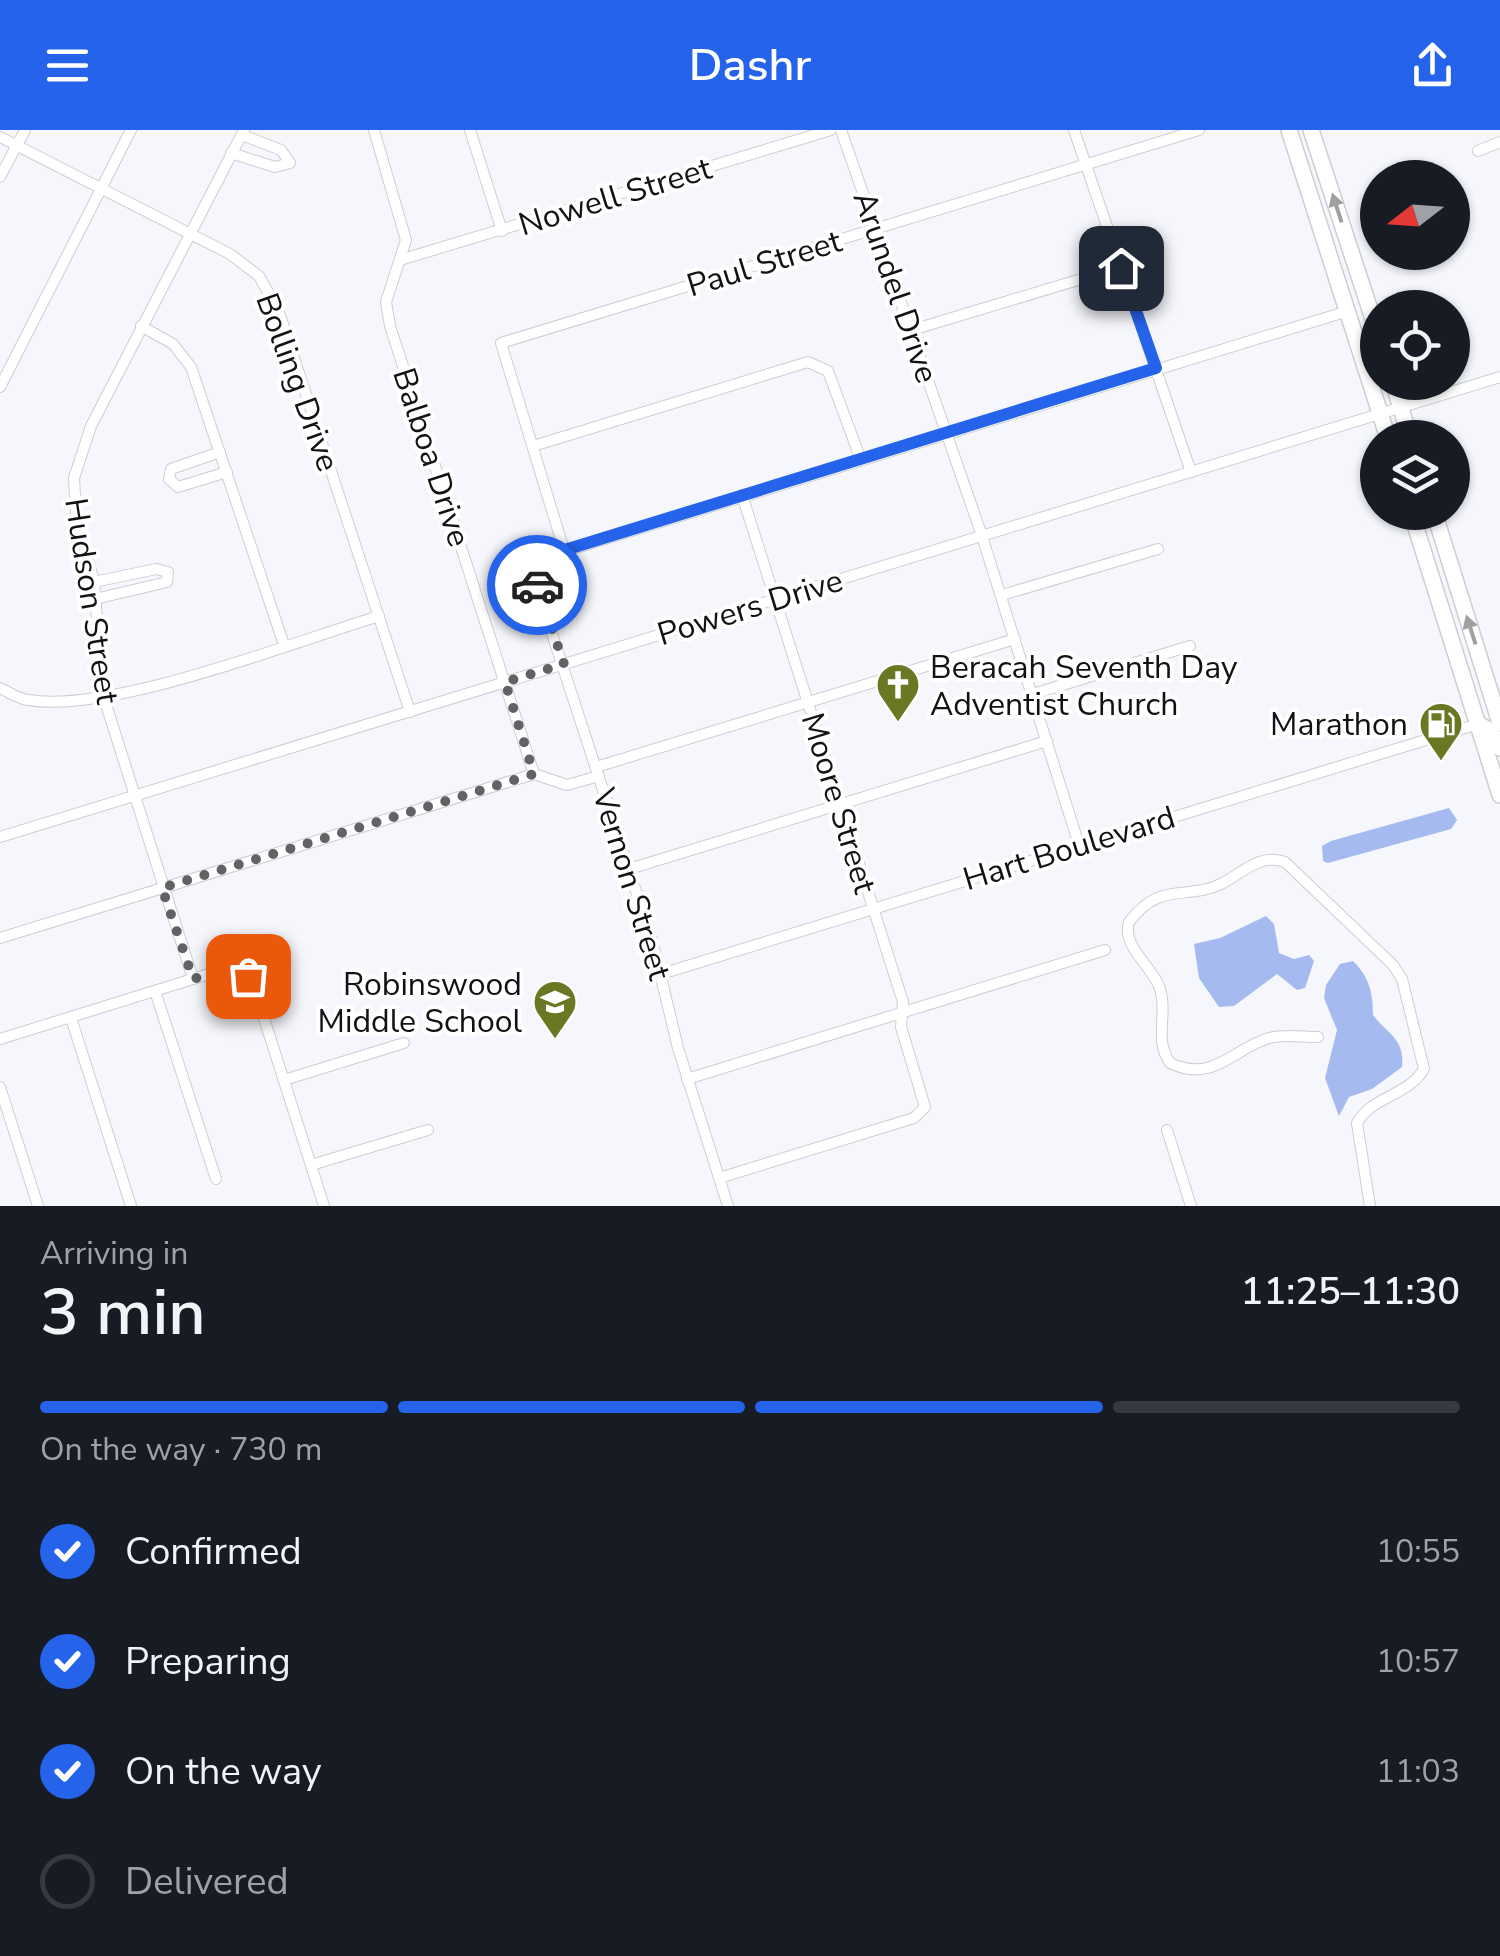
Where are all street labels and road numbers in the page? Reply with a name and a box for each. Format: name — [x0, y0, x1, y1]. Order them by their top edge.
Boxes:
street label: Nowell Street — [514, 147, 718, 246]
street label: Arundel Drive — [843, 186, 948, 389]
street label: Paul Street — [682, 219, 847, 307]
street label: Bolling Drive — [245, 287, 350, 477]
street label: Balboa Drive — [382, 362, 481, 552]
street label: Hudson Street — [54, 495, 129, 708]
street label: Powers Drive — [652, 559, 848, 656]
street label: Moore Street — [791, 708, 887, 899]
street label: Vernon Street — [582, 782, 681, 986]
street label: Hart Boulevard — [958, 796, 1180, 901]

